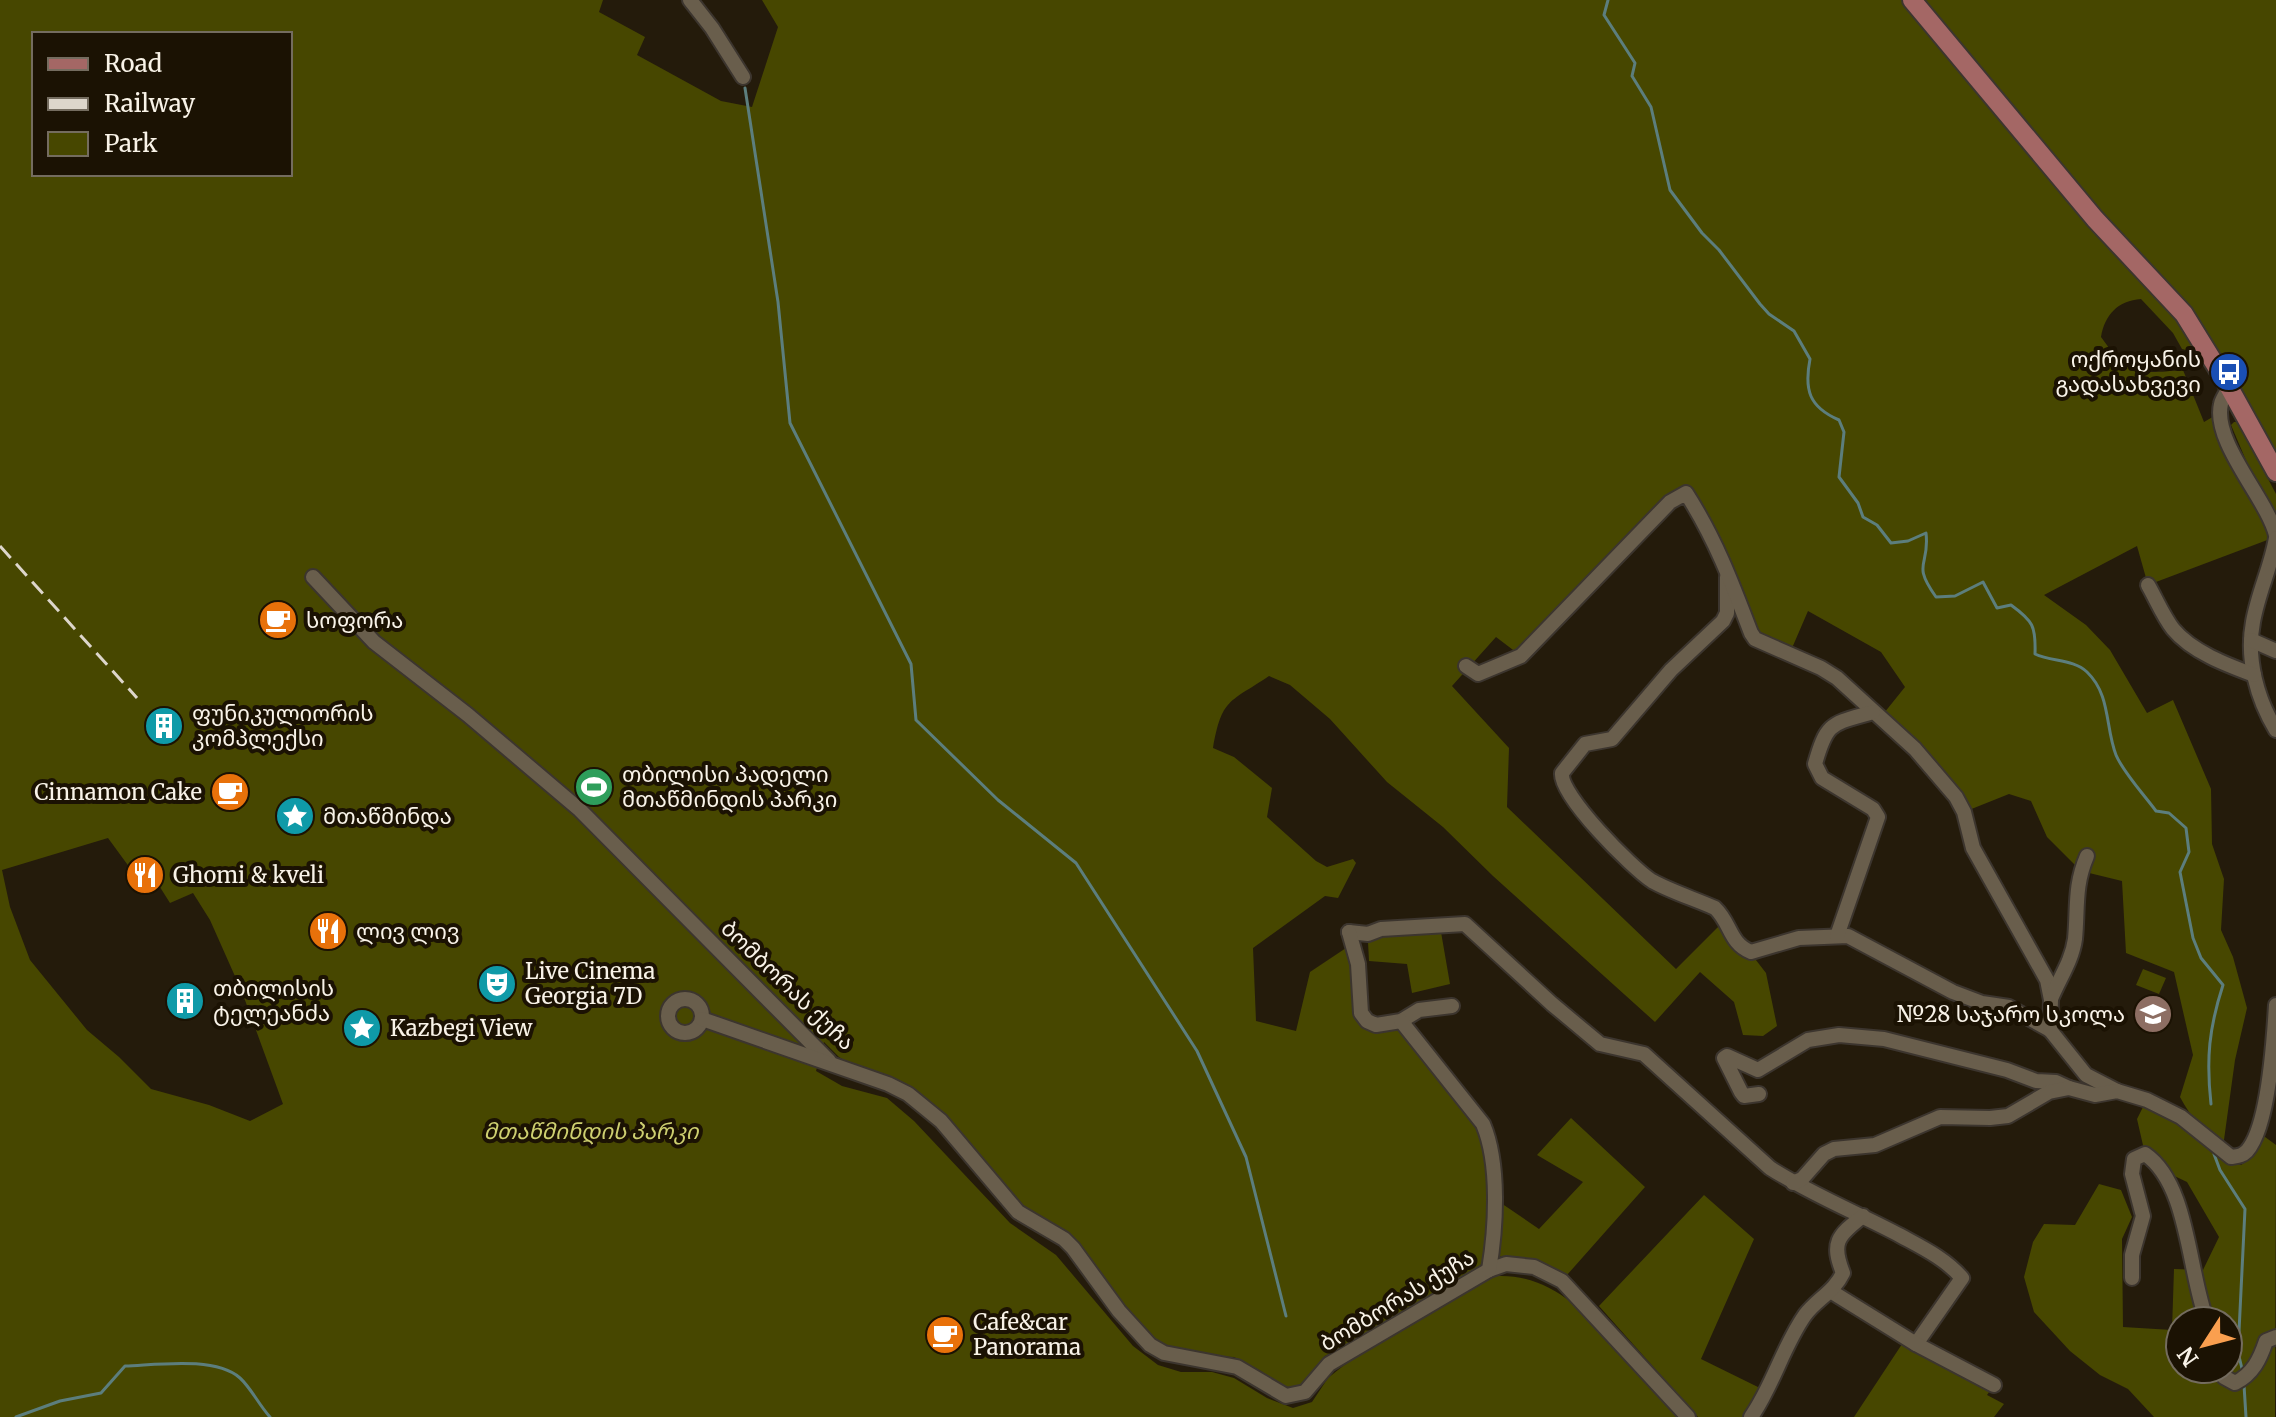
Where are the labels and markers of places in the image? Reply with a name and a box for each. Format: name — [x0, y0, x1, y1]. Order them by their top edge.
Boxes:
place label: ოქროყანის გადასახვევი — [2055, 345, 2201, 398]
bus stop icon: ოქროყანის გადასახვევი — [2208, 351, 2250, 393]
cafe icon: სოფორა — [257, 599, 299, 641]
place label: სოფორა — [306, 606, 403, 634]
place label: ფუნიკულიორის კომპლექსი — [192, 699, 374, 752]
building icon: ფუნიკულიორის კომპლექსი — [143, 705, 185, 747]
place label: თბილისი პადელი მთაწმინდის პარკი — [622, 760, 837, 813]
sports icon: თბილისი პადელი მთაწმინდის პარკი — [573, 766, 615, 808]
cafe icon: Cinnamon Cake — [209, 771, 251, 813]
place label: Cinnamon Cake — [34, 778, 202, 806]
place icon: მთაწმინდა — [274, 795, 316, 837]
place label: მთაწმინდა — [323, 802, 452, 830]
restaurant icon: Ghomi & kveli — [124, 854, 166, 896]
place label: Ghomi & kveli — [173, 861, 324, 889]
restaurant icon: ლივ ლივ — [307, 910, 349, 952]
place label: ლივ ლივ — [356, 917, 460, 945]
place label: Live Cinema Georgia 7D — [525, 957, 655, 1010]
theatre icon: Live Cinema Georgia 7D — [476, 963, 518, 1005]
place label: თბილისის ტელეანძა — [213, 974, 334, 1027]
building icon: თბილისის ტელეანძა — [164, 980, 206, 1022]
school or university icon: №28 საჯარო სკოლა — [2132, 993, 2174, 1035]
place label: №28 საჯარო სკოლა — [1897, 1000, 2125, 1028]
place icon: Kazbegi View — [341, 1007, 383, 1049]
place label: Kazbegi View — [390, 1014, 533, 1042]
place label: Cafe&car Panorama — [973, 1308, 1081, 1361]
cafe icon: Cafe&car Panorama — [924, 1314, 966, 1356]

